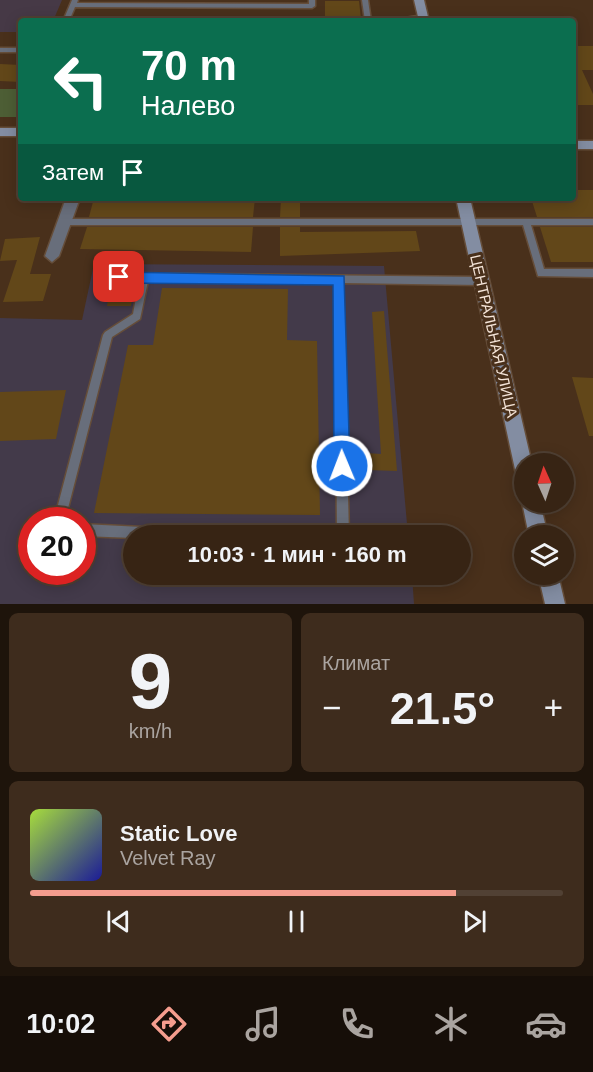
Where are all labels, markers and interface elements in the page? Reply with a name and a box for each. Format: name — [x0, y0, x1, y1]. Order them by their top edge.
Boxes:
icon: left — [42, 42, 120, 120]
text: 70 m — [141, 42, 237, 89]
text: Налево — [141, 91, 235, 121]
icon: arrive — [116, 156, 149, 189]
text: Затем — [42, 160, 104, 185]
pin — [93, 251, 144, 302]
street label: ЦЕНТРАЛЬНАЯ УЛИЦА — [467, 253, 521, 419]
icon: arrive — [102, 260, 135, 293]
position arrow — [310, 434, 374, 498]
north arrow — [514, 453, 574, 513]
map controls — [514, 453, 574, 585]
speed limit sign: 20 — [18, 507, 96, 585]
button: layers — [514, 525, 574, 585]
text: 10:03 · 1 мин · 160 m — [187, 542, 407, 567]
text: 9 — [129, 637, 172, 725]
text: Климат — [322, 652, 390, 674]
text: 21.5° — [390, 683, 495, 734]
text: − — [322, 689, 341, 726]
text: + — [544, 689, 563, 726]
text: km/h — [129, 720, 172, 742]
text: Static Love — [120, 821, 237, 846]
text: Velvet Ray — [120, 847, 216, 869]
icon: previous — [102, 905, 135, 938]
icon: pause — [280, 905, 313, 938]
icon: next — [458, 905, 491, 938]
icon: directions — [148, 1003, 190, 1045]
icon: music — [242, 1003, 284, 1045]
icon: phone — [336, 1003, 378, 1045]
icon: climate — [430, 1003, 472, 1045]
icon: car — [525, 1003, 567, 1045]
text: 10:02 — [26, 1009, 95, 1039]

